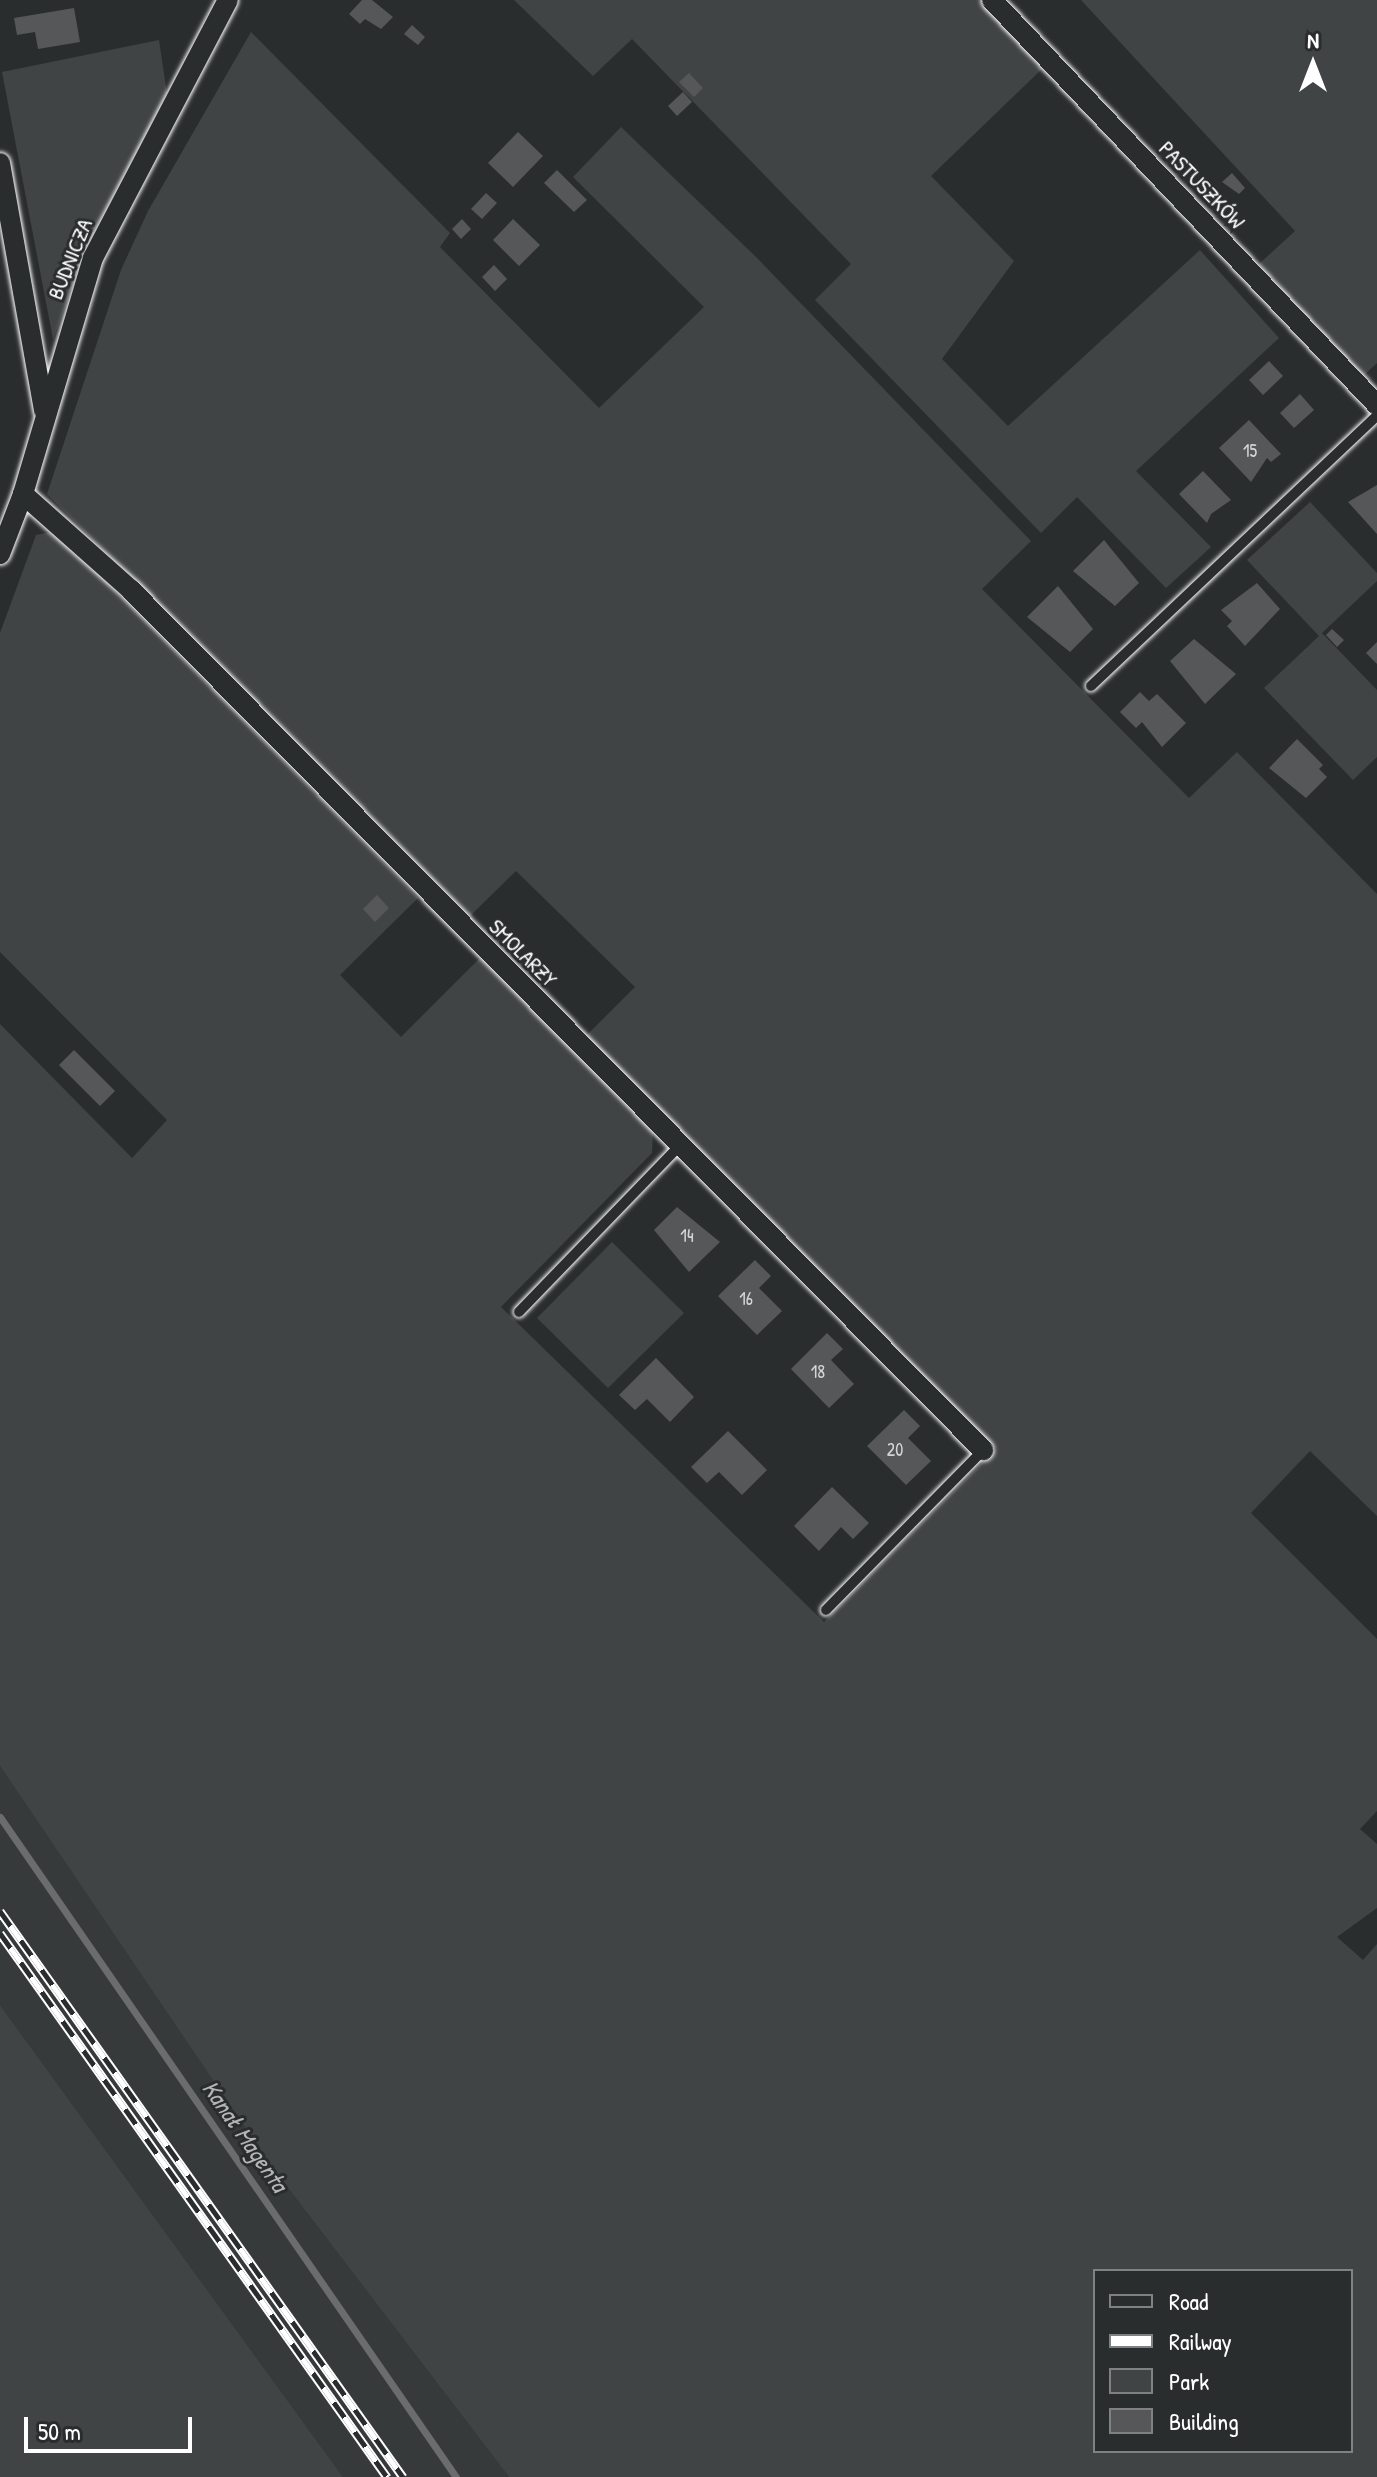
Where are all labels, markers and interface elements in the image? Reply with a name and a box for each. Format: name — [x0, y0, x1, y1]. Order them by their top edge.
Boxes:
north arrow — [1273, 24, 1353, 104]
text: N — [1307, 25, 1319, 55]
street label: PASTUSZKÓW — [1153, 135, 1251, 235]
street label: BUDNICZA — [42, 215, 98, 303]
house number: 15 — [1243, 440, 1257, 462]
street label: SMOLARZY — [484, 914, 562, 992]
house number: 14 — [680, 1225, 694, 1247]
house number: 16 — [739, 1288, 753, 1310]
house number: 18 — [811, 1361, 825, 1383]
house number: 20 — [887, 1439, 903, 1461]
water label: Kanał Magenta — [196, 2075, 294, 2197]
legend — [1093, 2269, 1353, 2453]
text: Road — [1169, 2285, 1208, 2317]
text: Railway — [1169, 2325, 1232, 2357]
text: Park — [1169, 2365, 1209, 2397]
scale bar — [28, 2401, 196, 2451]
text: Building — [1169, 2405, 1239, 2437]
text: 50 m — [38, 2415, 81, 2447]

